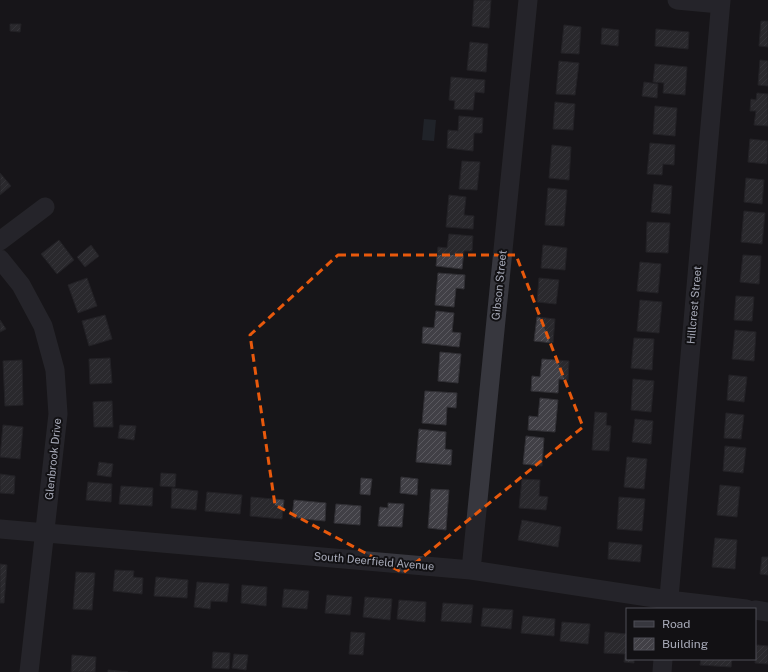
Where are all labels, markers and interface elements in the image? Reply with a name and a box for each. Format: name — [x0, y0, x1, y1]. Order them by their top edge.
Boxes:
street label: Gibson Street — [489, 249, 509, 321]
street label: Hillcrest Street — [685, 265, 703, 345]
street label: Glenbrook Drive — [43, 418, 63, 500]
street label: South Deerfield Avenue — [313, 550, 435, 572]
legend — [626, 608, 756, 660]
text: Road — [662, 617, 690, 631]
text: Building — [662, 637, 708, 651]

